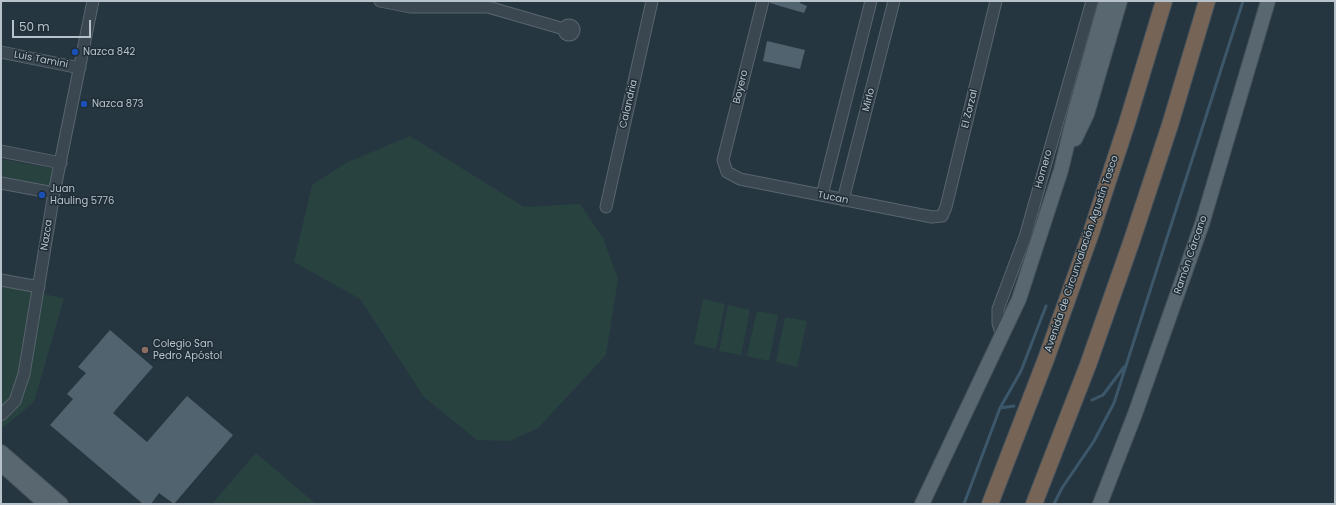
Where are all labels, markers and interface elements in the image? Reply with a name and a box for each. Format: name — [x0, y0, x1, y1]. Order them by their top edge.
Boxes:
scale bar — [14, 12, 93, 38]
text: 50 m — [19, 18, 50, 35]
place label: Nazca 842 — [83, 46, 135, 58]
marker: Nazca 842 — [70, 47, 80, 57]
street label: Luis Tamini — [13, 49, 69, 71]
street label: Boyero — [731, 69, 751, 105]
street label: Calandria — [618, 78, 640, 130]
street label: Mirlo — [860, 87, 878, 113]
street label: El Zorzal — [959, 88, 981, 130]
place label: Nazca 873 — [92, 98, 143, 110]
marker: Nazca 873 — [79, 99, 89, 109]
street label: Hornero — [1033, 148, 1055, 190]
street label: Avenida de Circunvalación Agustín Tosco — [1043, 154, 1121, 354]
place label: Juan Hauling 5776 — [50, 183, 114, 206]
street label: Tucan — [817, 189, 849, 207]
marker: Juan Hauling 5776 — [37, 190, 47, 200]
street label: Ramón Cárcano — [1172, 214, 1210, 296]
street label: Nazca — [39, 219, 55, 251]
place label: Colegio San Pedro Apóstol — [153, 338, 222, 362]
marker: Colegio San Pedro Apóstol — [140, 345, 150, 355]

